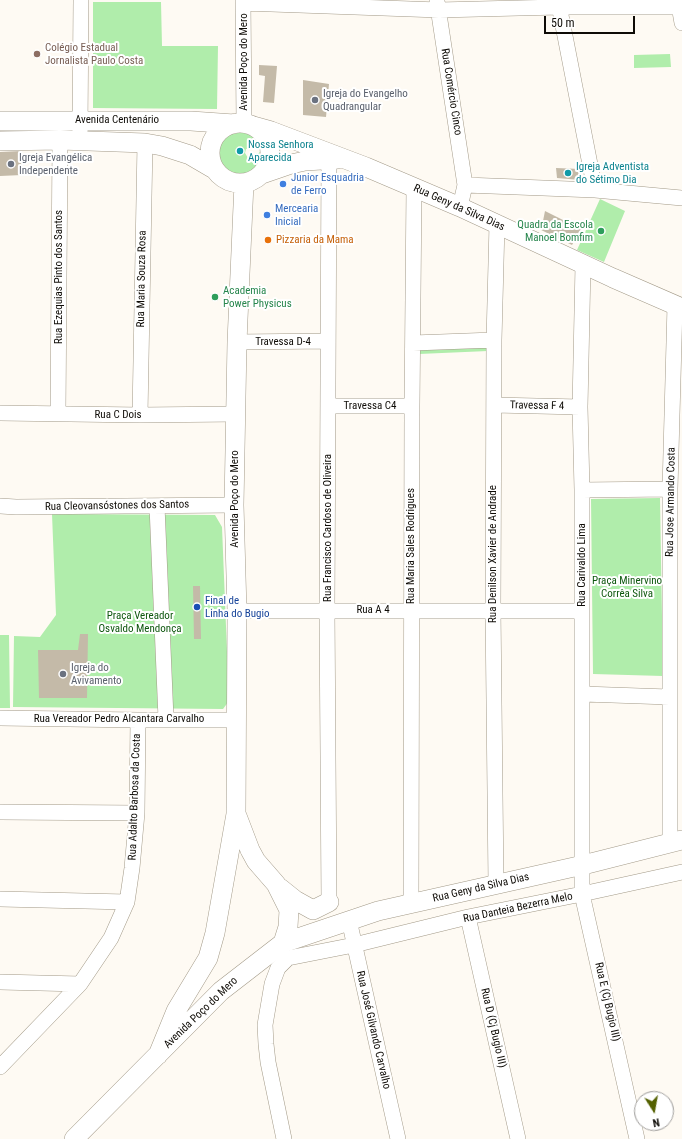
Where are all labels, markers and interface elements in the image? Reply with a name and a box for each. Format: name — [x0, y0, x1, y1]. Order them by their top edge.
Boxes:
scale bar — [546, 8, 637, 34]
street label: Avenida Poço do Mero — [237, 13, 251, 111]
text: 50 m — [551, 16, 575, 30]
place label: Colégio Estadual Jornalista Paulo Costa — [45, 41, 143, 67]
street label: Rua Comércio Cinco — [438, 48, 464, 136]
marker: Colégio Estadual Jornalista Paulo Costa — [32, 49, 42, 59]
place label: Igreja do Evangelho Quadrangular — [323, 87, 408, 113]
marker: Igreja do Evangelho Quadrangular — [310, 95, 320, 105]
street label: Avenida Centenário — [75, 113, 159, 127]
place label: Nossa Senhora Aparecida — [248, 138, 314, 164]
marker: Nossa Senhora Aparecida — [235, 146, 245, 156]
place label: Igreja Evangélica Independente — [19, 151, 92, 177]
marker: Igreja Evangélica Independente — [6, 159, 16, 169]
place label: Igreja Adventista do Sétimo Dia — [576, 160, 649, 186]
marker: Igreja Adventista do Sétimo Dia — [563, 168, 573, 178]
place label: Junior Esquadria de Ferro — [291, 171, 364, 197]
marker: Junior Esquadria de Ferro — [278, 179, 288, 189]
street label: Rua Geny da Silva Dias — [411, 182, 507, 234]
place label: Mercearia Inicial — [275, 202, 318, 228]
street label: Rua Ezequias Pinto dos Santos — [52, 210, 66, 344]
marker: Mercearia Inicial — [262, 210, 272, 220]
place label: Quadra da Escola Manoel Bomfim — [517, 218, 593, 244]
marker: Quadra da Escola Manoel Bomfim — [596, 226, 606, 236]
street label: Rua Maria Souza Rosa — [135, 230, 149, 328]
place label: Pizzaria da Mama — [276, 233, 354, 247]
marker: Pizzaria da Mama — [263, 235, 273, 245]
place label: Academia Power Physicus — [223, 284, 292, 310]
marker: Academia Power Physicus — [210, 292, 220, 302]
street label: Travessa D-4 — [255, 335, 311, 349]
street label: Travessa C4 — [344, 399, 396, 413]
street label: Travessa F 4 — [510, 399, 564, 413]
street label: Rua C Dois — [94, 408, 142, 422]
street label: Rua Jose Armando Costa — [663, 447, 679, 557]
street label: Avenida Poço do Mero — [228, 450, 242, 548]
street label: Rua Francisco Cardoso de Oliveira — [321, 454, 335, 602]
street label: Rua Denilson Xavier de Andrade — [486, 485, 500, 623]
street label: Rua Maria Sales Rodrigues — [404, 488, 418, 604]
street label: Rua Cleovansóstones dos Santos — [45, 498, 189, 514]
street label: Rua Carivaldo Lima — [575, 523, 589, 607]
park label: Praça Minervino Corrêa Silva — [592, 574, 662, 600]
place label: Final de Linha do Bugio — [205, 594, 269, 620]
marker: Final de Linha do Bugio — [192, 602, 202, 612]
street label: Rua A 4 — [356, 603, 390, 617]
park label: Praça Vereador Osvaldo Mendonça — [99, 609, 181, 635]
place label: Igreja do Avivamento — [71, 661, 122, 687]
marker: Igreja do Avivamento — [58, 669, 68, 679]
street label: Rua Vereador Pedro Alcantara Carvalho — [34, 712, 204, 726]
street label: Rua Adalto Barbosa da Costa — [126, 733, 144, 861]
street label: Rua Geny da Silva Dias — [432, 870, 530, 906]
street label: Rua Danteia Bezerra Melo — [462, 890, 574, 926]
street label: Rua E (Cj Bugio III) — [591, 961, 623, 1043]
street label: Rua José Gilvando Carvalho — [353, 970, 393, 1090]
street label: Avenida Poço do Mero — [161, 974, 241, 1052]
street label: Rua D (Cj Bugio III) — [477, 987, 509, 1069]
north arrow — [634, 1091, 674, 1131]
text: N — [652, 1115, 661, 1129]

